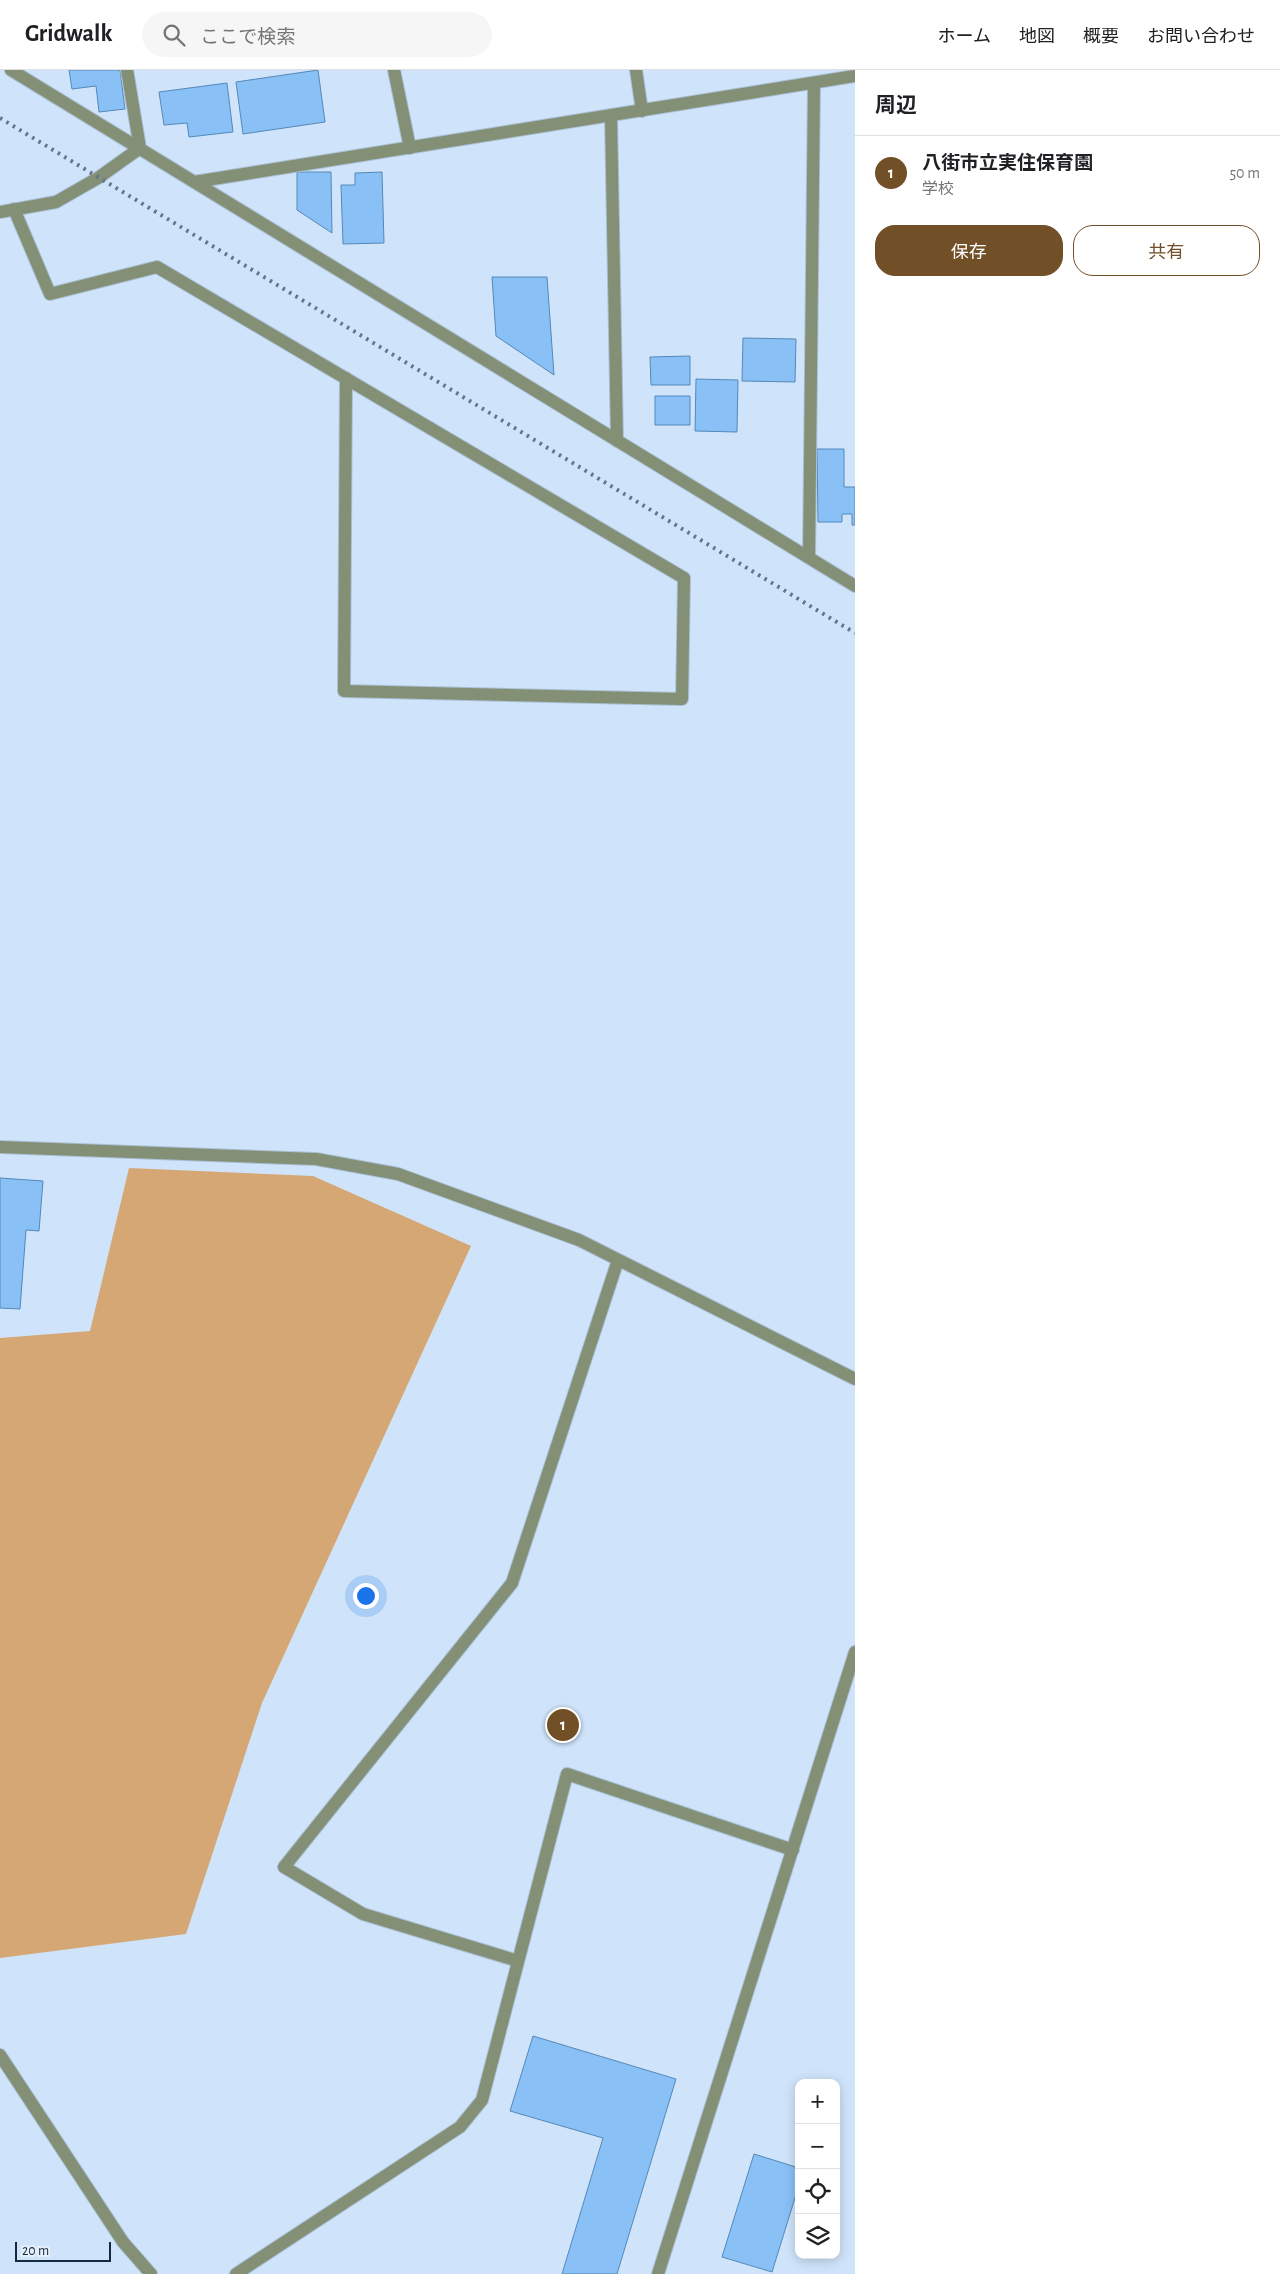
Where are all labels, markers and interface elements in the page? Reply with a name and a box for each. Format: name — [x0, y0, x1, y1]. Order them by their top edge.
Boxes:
search box — [142, 12, 492, 57]
icon: search — [160, 21, 188, 49]
text: Gridwalk — [25, 22, 112, 46]
text: ここで検索 — [200, 28, 295, 47]
text: ホーム — [938, 28, 991, 46]
text: 地図 — [1019, 28, 1055, 46]
text: 概要 — [1083, 28, 1119, 46]
text: お問い合わせ — [1147, 28, 1255, 46]
text: 周辺 — [875, 95, 917, 116]
text: 八街市立実住保育園 — [922, 154, 1093, 173]
text: 1 — [888, 165, 894, 181]
text: 50 m — [1229, 165, 1260, 181]
text: 学校 — [922, 181, 954, 197]
button: 保存 — [875, 225, 1063, 276]
button: 共有 — [1073, 225, 1260, 276]
your location — [353, 1583, 379, 1609]
pin: 1 — [547, 1706, 579, 1744]
map controls — [795, 2079, 840, 2259]
button: + — [795, 2079, 840, 2124]
button: − — [795, 2124, 840, 2169]
button: locate — [795, 2169, 840, 2214]
button: layers — [795, 2214, 840, 2259]
scale bar — [15, 2239, 111, 2262]
text: 20 m — [22, 2244, 49, 2258]

